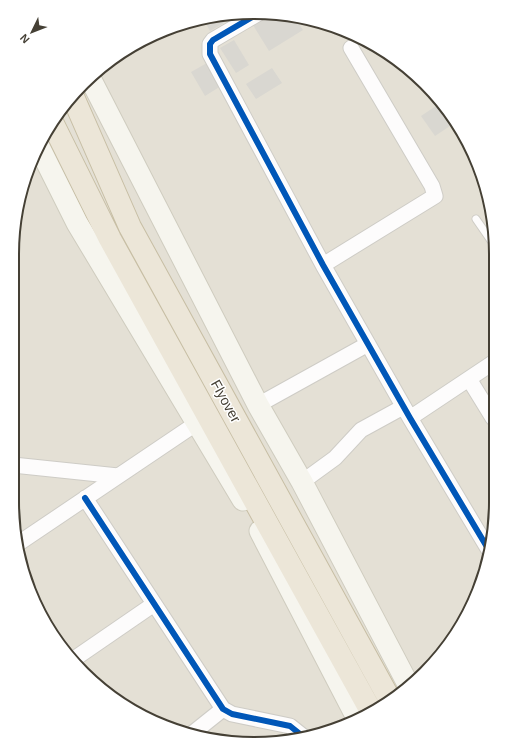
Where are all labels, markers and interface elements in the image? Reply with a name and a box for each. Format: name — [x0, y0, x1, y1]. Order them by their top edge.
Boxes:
north arrow — [12, 12, 52, 52]
text: N — [18, 32, 32, 46]
street label: Flyover — [208, 377, 244, 425]

